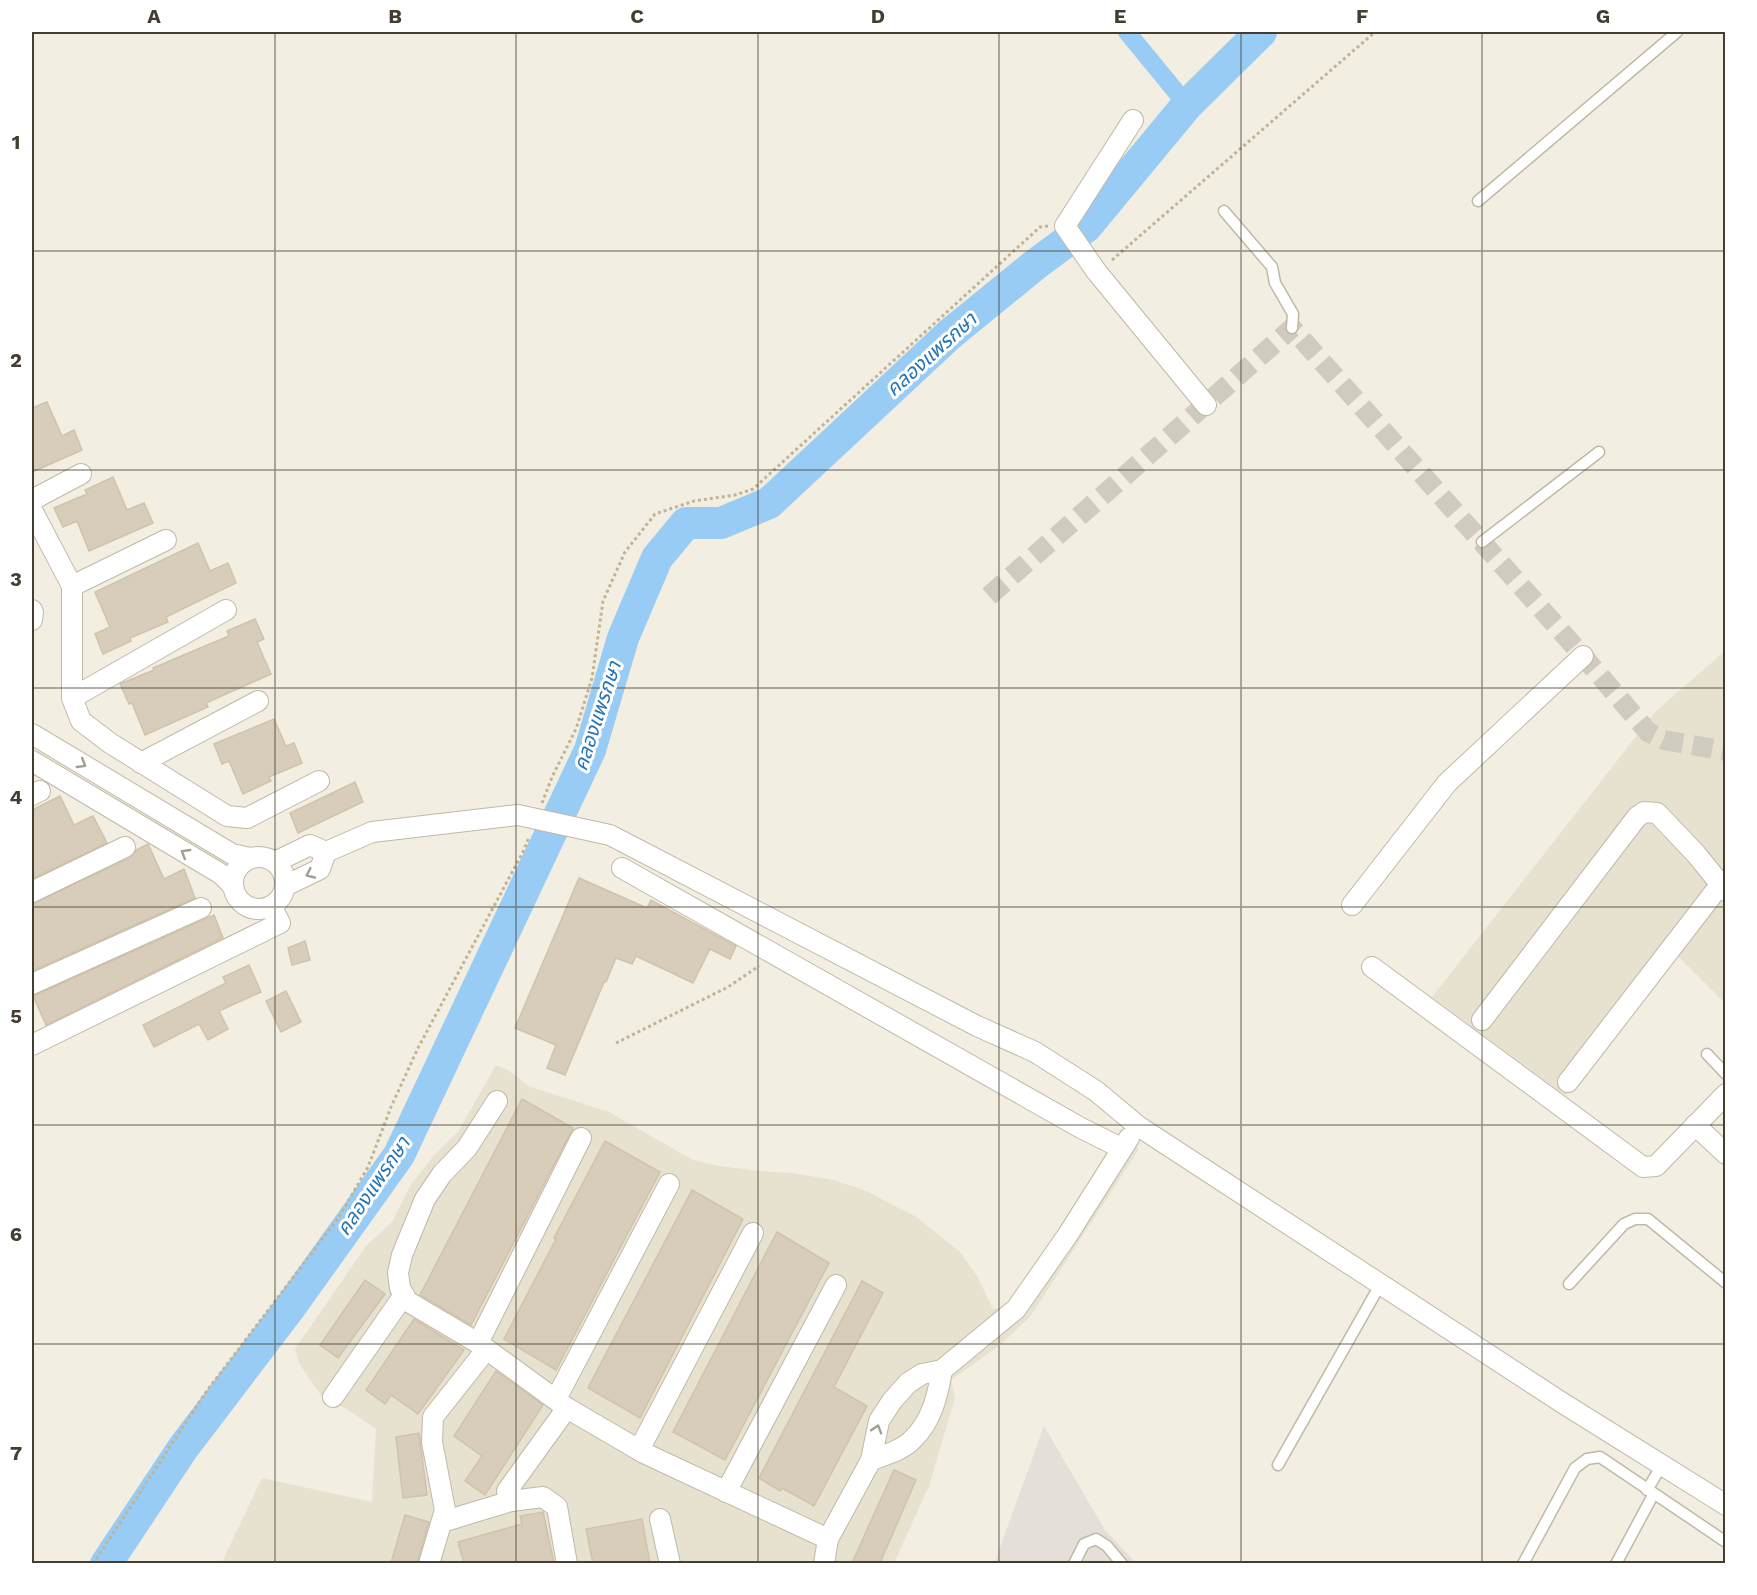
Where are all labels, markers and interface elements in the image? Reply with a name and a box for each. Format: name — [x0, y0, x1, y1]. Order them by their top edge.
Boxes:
text: A — [147, 4, 161, 28]
text: B — [388, 4, 402, 28]
text: C — [630, 4, 644, 28]
text: D — [871, 4, 885, 28]
text: E — [1114, 4, 1126, 28]
text: F — [1356, 4, 1368, 28]
text: G — [1596, 4, 1610, 28]
text: 1 — [12, 130, 20, 154]
water label: คลองแพรกษา — [881, 307, 982, 401]
text: 2 — [10, 348, 22, 372]
text: 3 — [10, 567, 22, 591]
water label: คลองแพรกษา — [568, 657, 626, 774]
one-way arrow — [76, 757, 86, 769]
text: 4 — [10, 785, 23, 809]
one-way arrow — [181, 849, 191, 861]
one-way arrow — [306, 866, 317, 878]
text: 5 — [10, 1004, 22, 1028]
water label: คลองแพรกษา — [331, 1132, 415, 1240]
text: 6 — [10, 1222, 22, 1246]
one-way arrow — [870, 1424, 883, 1435]
text: 7 — [10, 1441, 22, 1465]

